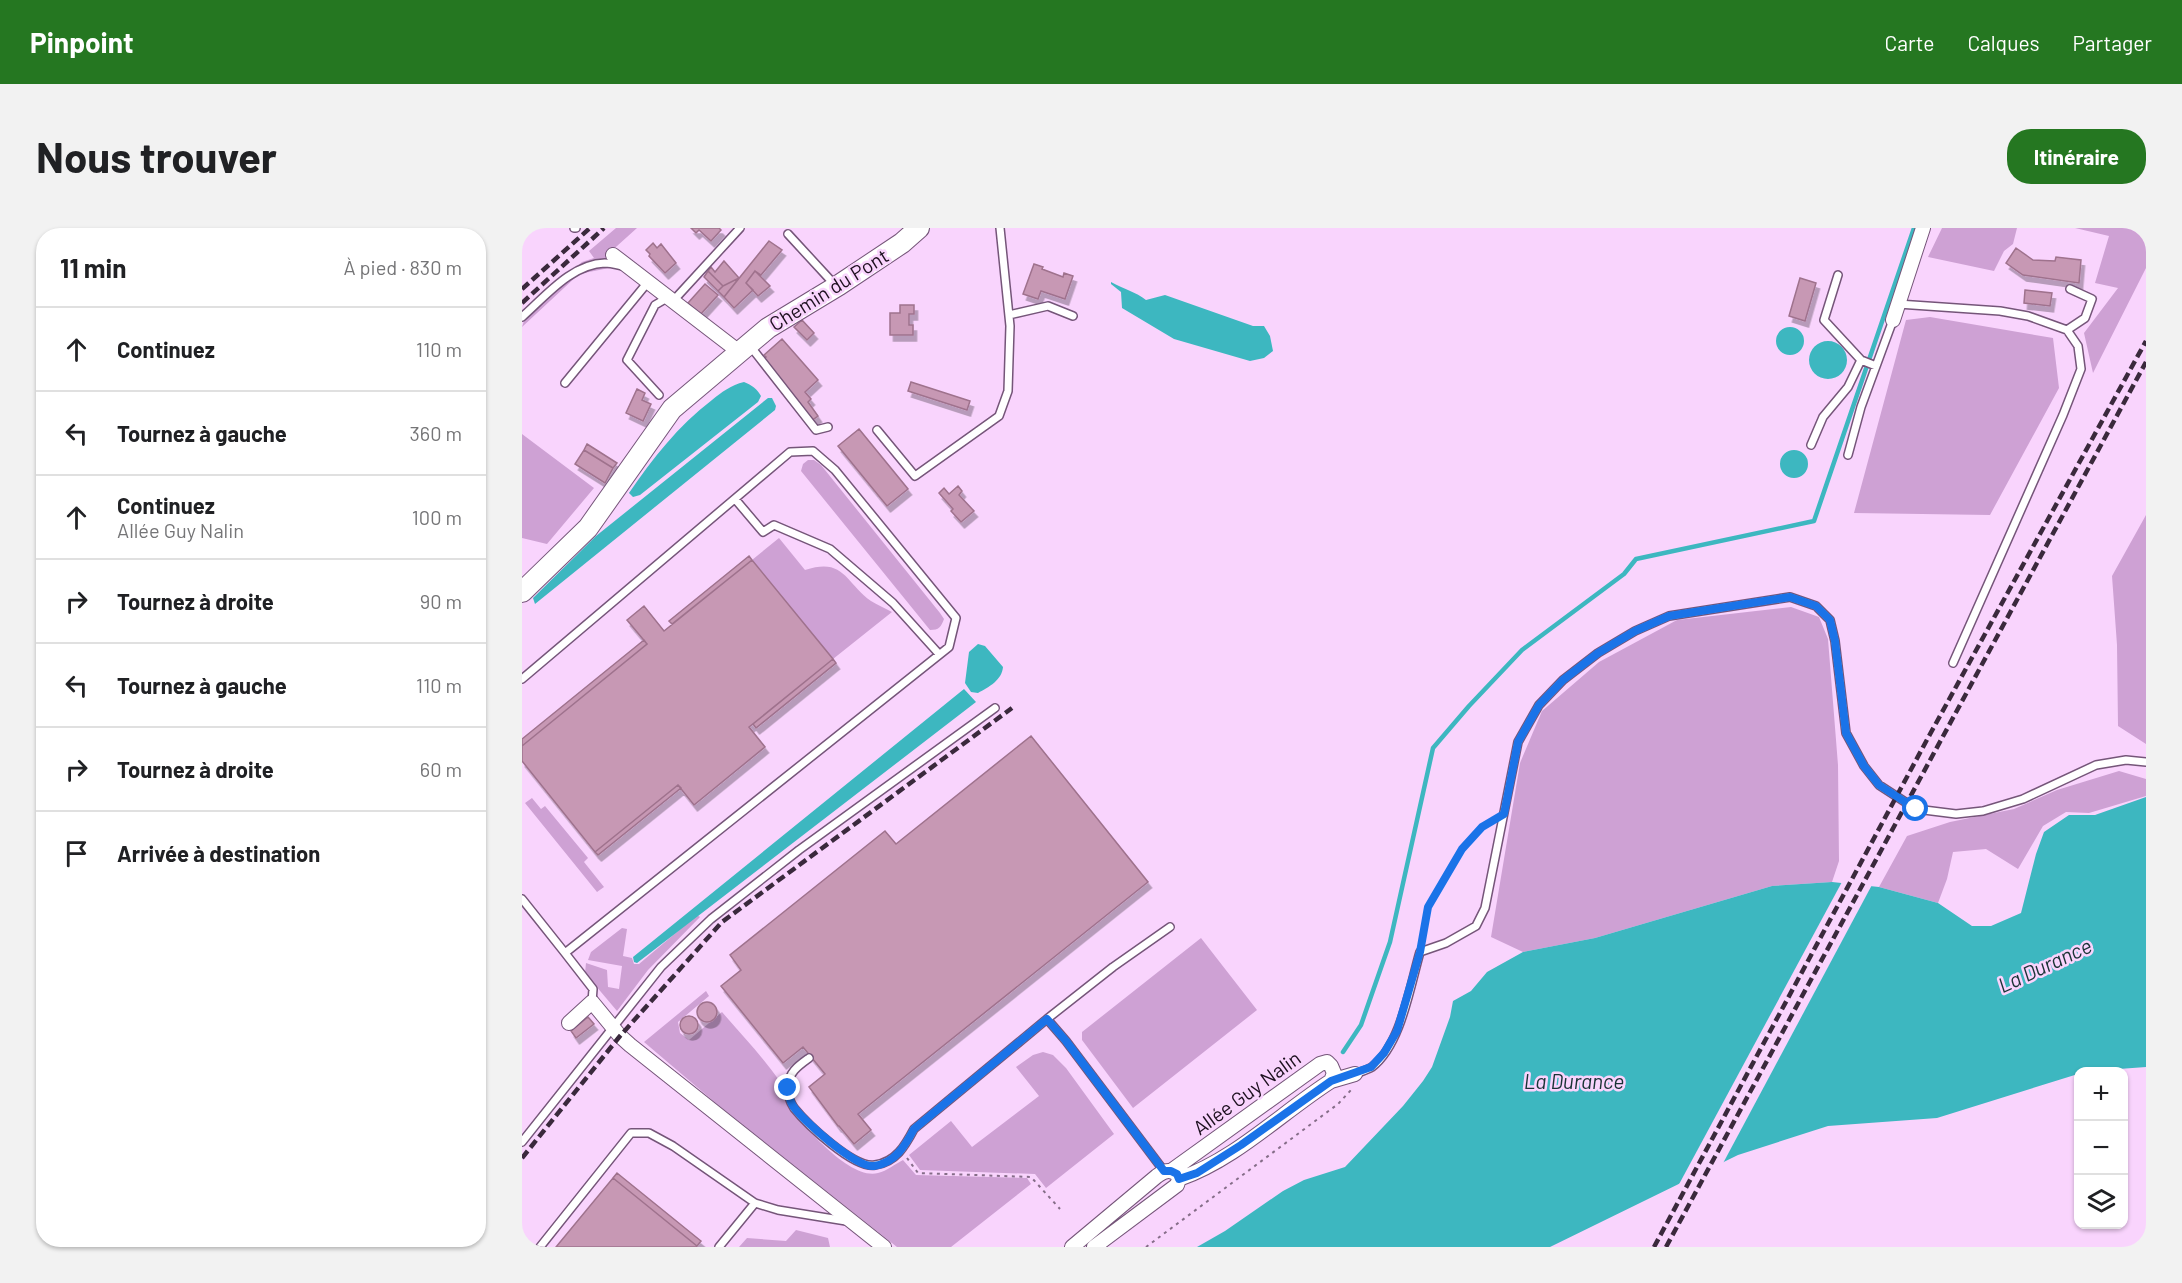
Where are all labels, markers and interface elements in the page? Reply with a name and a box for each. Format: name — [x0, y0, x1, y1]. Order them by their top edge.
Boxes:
text: Pinpoint — [30, 25, 134, 59]
text: Carte — [1885, 30, 1934, 55]
text: Calques — [1967, 30, 2040, 55]
text: Partager — [2073, 30, 2152, 55]
button: Itinéraire — [2007, 129, 2146, 184]
text: Nous trouver — [36, 131, 277, 181]
street label: Chemin du Pont — [764, 243, 892, 335]
text: 11 min — [60, 252, 126, 283]
text: À pied · 830 m — [343, 255, 462, 279]
icon: ahead — [60, 333, 93, 366]
text: Continuez — [117, 336, 215, 362]
text: 110 m — [416, 337, 462, 361]
icon: left — [60, 417, 93, 450]
text: Tournez à gauche — [117, 420, 287, 446]
text: 360 m — [410, 421, 462, 445]
text: Continuez — [117, 492, 215, 518]
icon: ahead — [60, 501, 93, 534]
text: 100 m — [412, 505, 462, 529]
text: Allée Guy Nalin — [117, 518, 244, 542]
icon: right — [60, 585, 93, 618]
text: Tournez à droite — [117, 588, 274, 614]
text: 90 m — [420, 589, 462, 613]
icon: left — [60, 669, 93, 702]
text: Tournez à gauche — [117, 672, 287, 698]
text: 110 m — [416, 673, 462, 697]
icon: right — [60, 753, 93, 786]
text: Tournez à droite — [117, 756, 274, 782]
text: 60 m — [420, 757, 462, 781]
route start — [1902, 795, 1928, 821]
icon: arrive — [60, 837, 93, 870]
text: Arrivée à destination — [117, 840, 320, 866]
water label: La Durance — [1994, 932, 2095, 997]
street label: Allée Guy Nalin — [1188, 1045, 1305, 1139]
map controls — [2074, 1067, 2128, 1229]
button: + — [2074, 1067, 2128, 1121]
water label: La Durance — [1524, 1068, 1624, 1093]
route end — [774, 1074, 800, 1100]
button: − — [2074, 1121, 2128, 1175]
button: layers — [2074, 1175, 2128, 1229]

